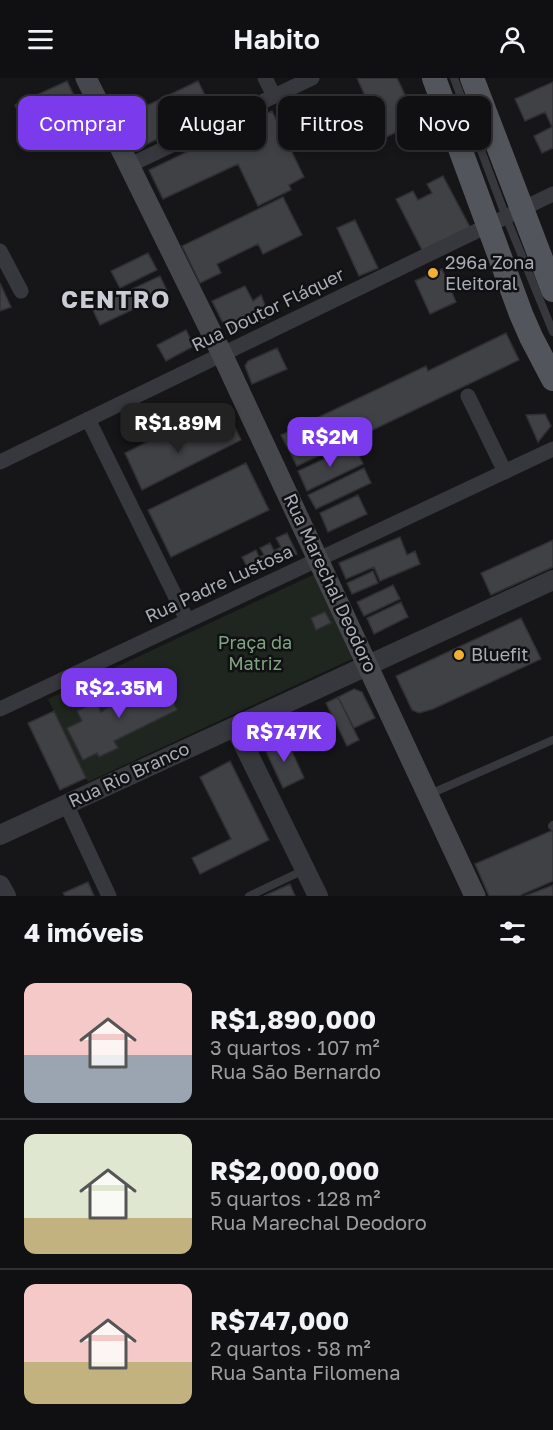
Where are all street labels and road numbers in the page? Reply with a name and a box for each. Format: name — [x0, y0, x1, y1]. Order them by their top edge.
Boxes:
street label: Rua Doutor Fláquer — [188, 263, 348, 356]
street label: Rua Marechal Deodoro — [280, 490, 382, 676]
street label: Rua Padre Lustosa — [141, 539, 296, 627]
street label: Rua Rio Branco — [65, 737, 192, 812]

